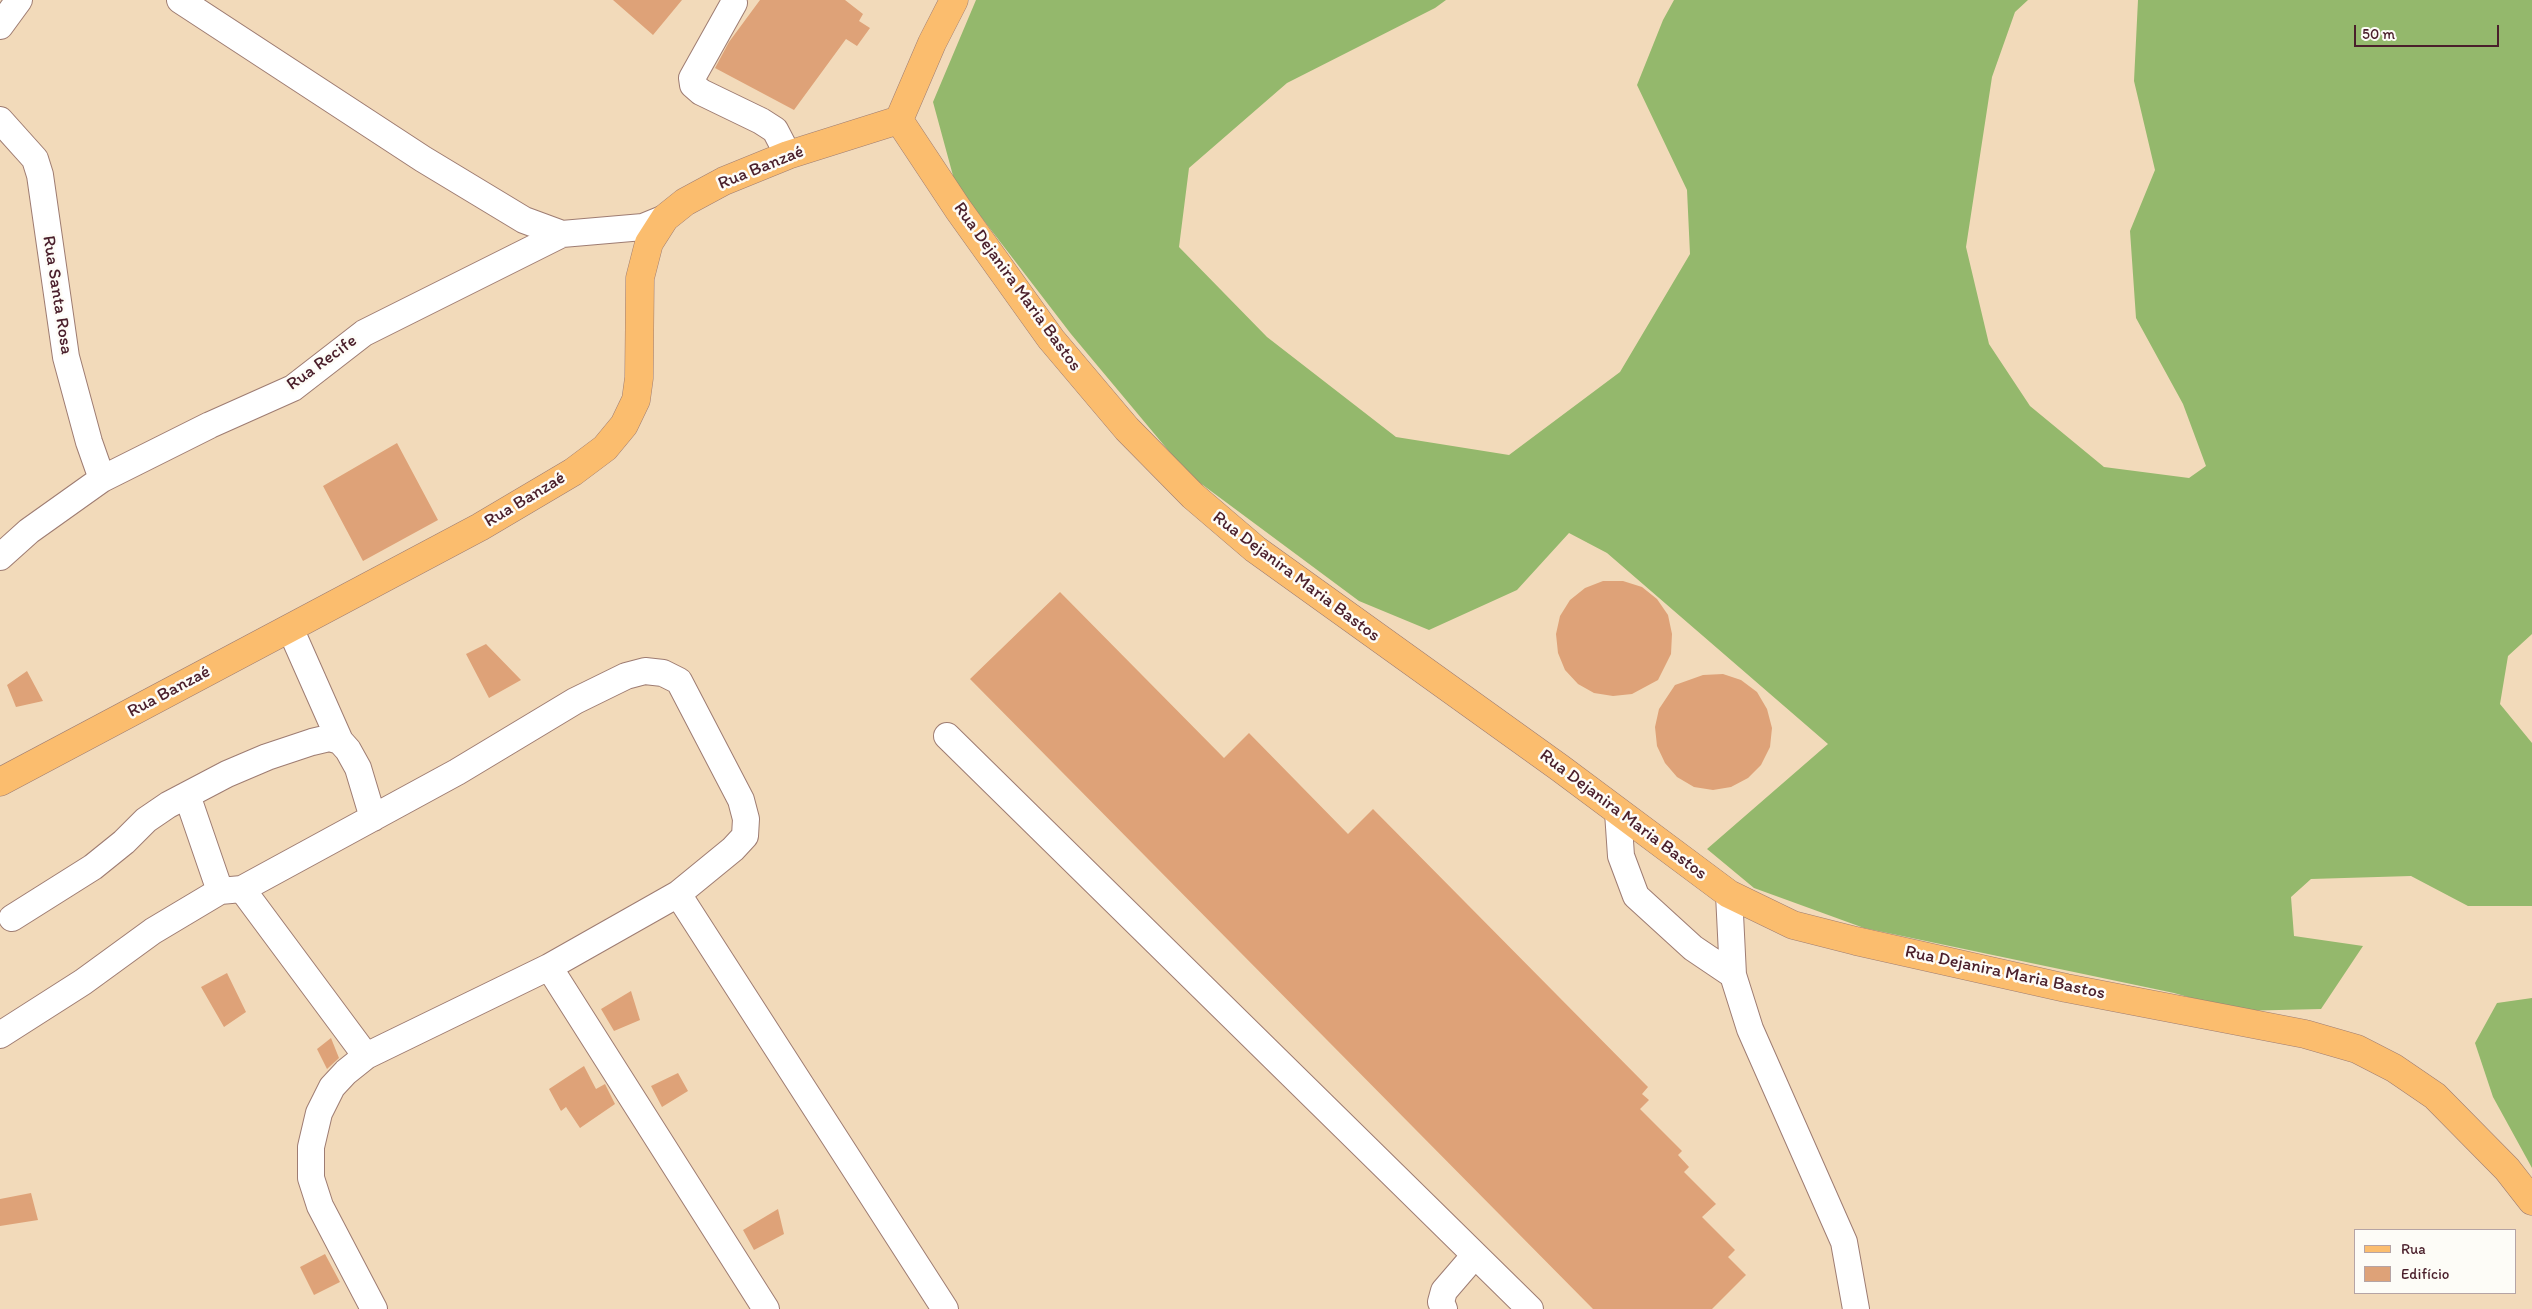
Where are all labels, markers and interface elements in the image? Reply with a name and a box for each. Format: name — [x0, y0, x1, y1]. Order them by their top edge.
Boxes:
scale bar — [2357, 15, 2502, 47]
text: 50 m — [2362, 25, 2395, 43]
street label: Rua Banzaé — [715, 141, 807, 195]
street label: Rua Dejanira Maria Bastos — [948, 198, 1086, 376]
street label: Rua Santa Rosa — [37, 234, 77, 356]
street label: Rua Recife — [283, 330, 361, 396]
street label: Rua Banzaé — [481, 467, 569, 533]
street label: Rua Dejanira Maria Bastos — [1208, 507, 1384, 647]
street label: Rua Banzaé — [124, 661, 214, 723]
street label: Rua Dejanira Maria Bastos — [1535, 745, 1711, 885]
street label: Rua Dejanira Maria Bastos — [1903, 941, 2107, 1005]
legend — [2354, 1229, 2517, 1294]
text: Rua — [2401, 1240, 2426, 1258]
text: Edifício — [2401, 1265, 2449, 1283]

